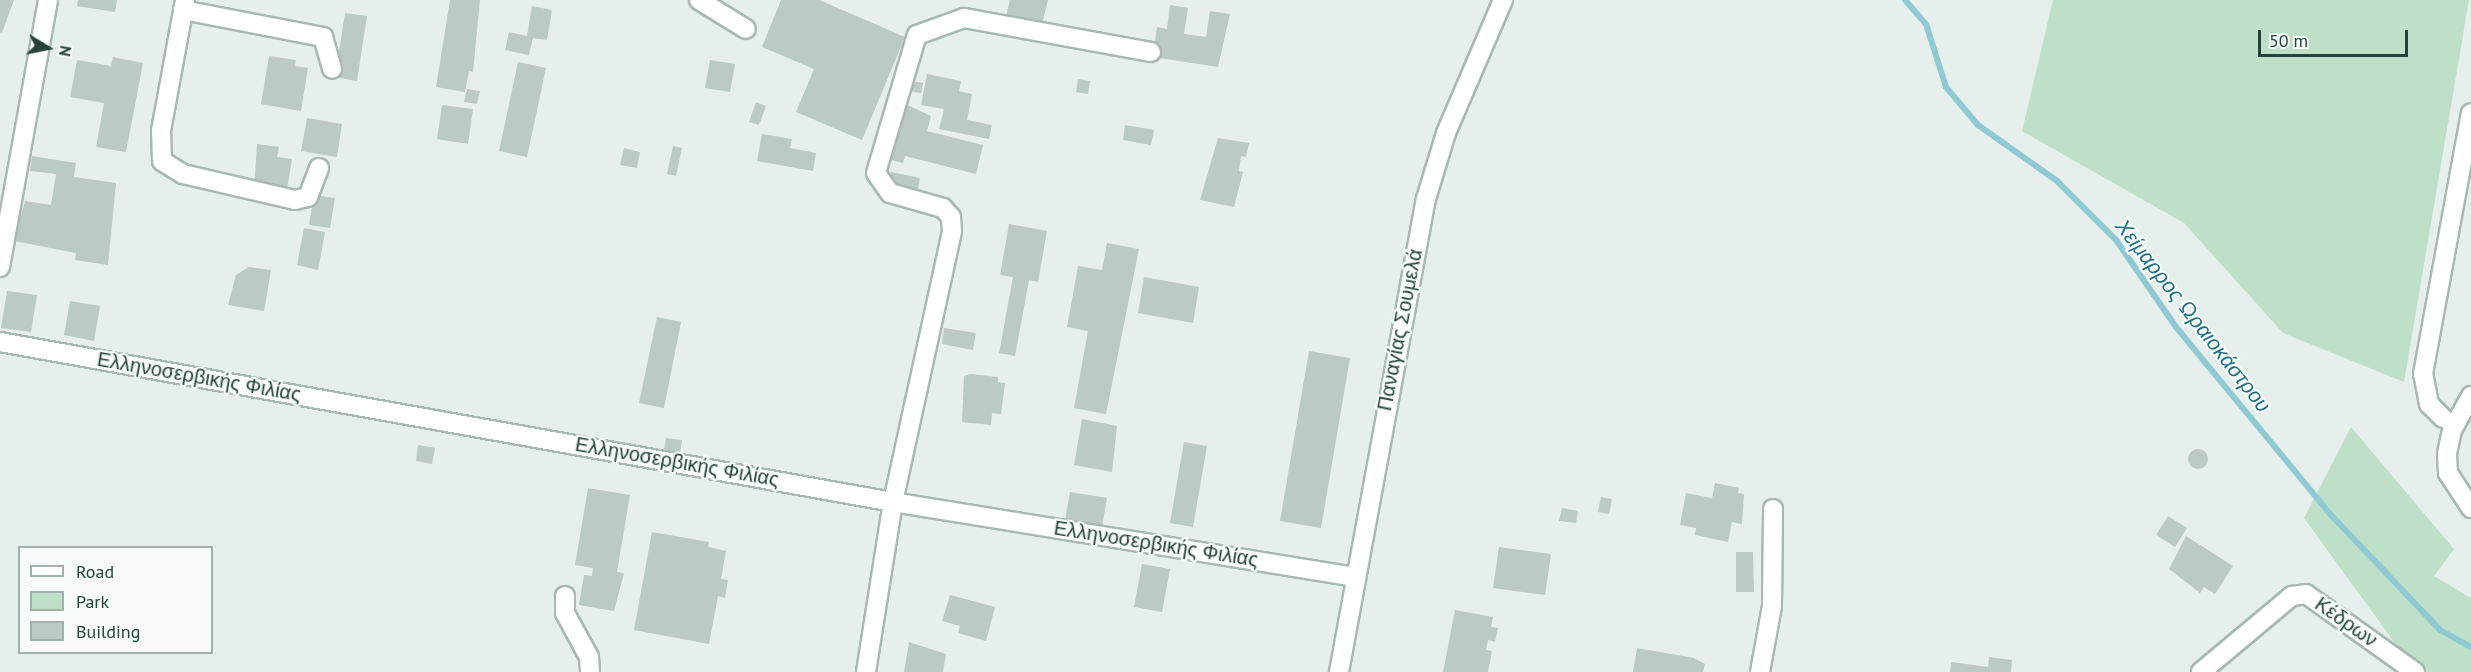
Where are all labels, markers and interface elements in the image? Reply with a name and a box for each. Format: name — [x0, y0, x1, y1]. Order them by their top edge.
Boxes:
north arrow — [18, 18, 78, 78]
scale bar — [2261, 18, 2411, 56]
text: 50 m — [2269, 29, 2308, 52]
text: N — [55, 44, 76, 58]
water label: Χείμαρρος Ωραιοκάστρου — [2110, 215, 2276, 417]
street label: Παναγίας Σουμελά — [1373, 247, 1427, 413]
street label: Ελληνοσερβικής Φιλίας — [95, 347, 303, 407]
street label: Ελληνοσερβικής Φιλίας — [573, 432, 781, 492]
street label: Ελληνοσερβικής Φιλίας — [1052, 516, 1260, 572]
legend — [18, 546, 213, 654]
text: Road — [76, 560, 114, 583]
text: Park — [76, 590, 109, 613]
street label: Κέδρων — [2310, 592, 2382, 652]
text: Building — [76, 620, 140, 643]

